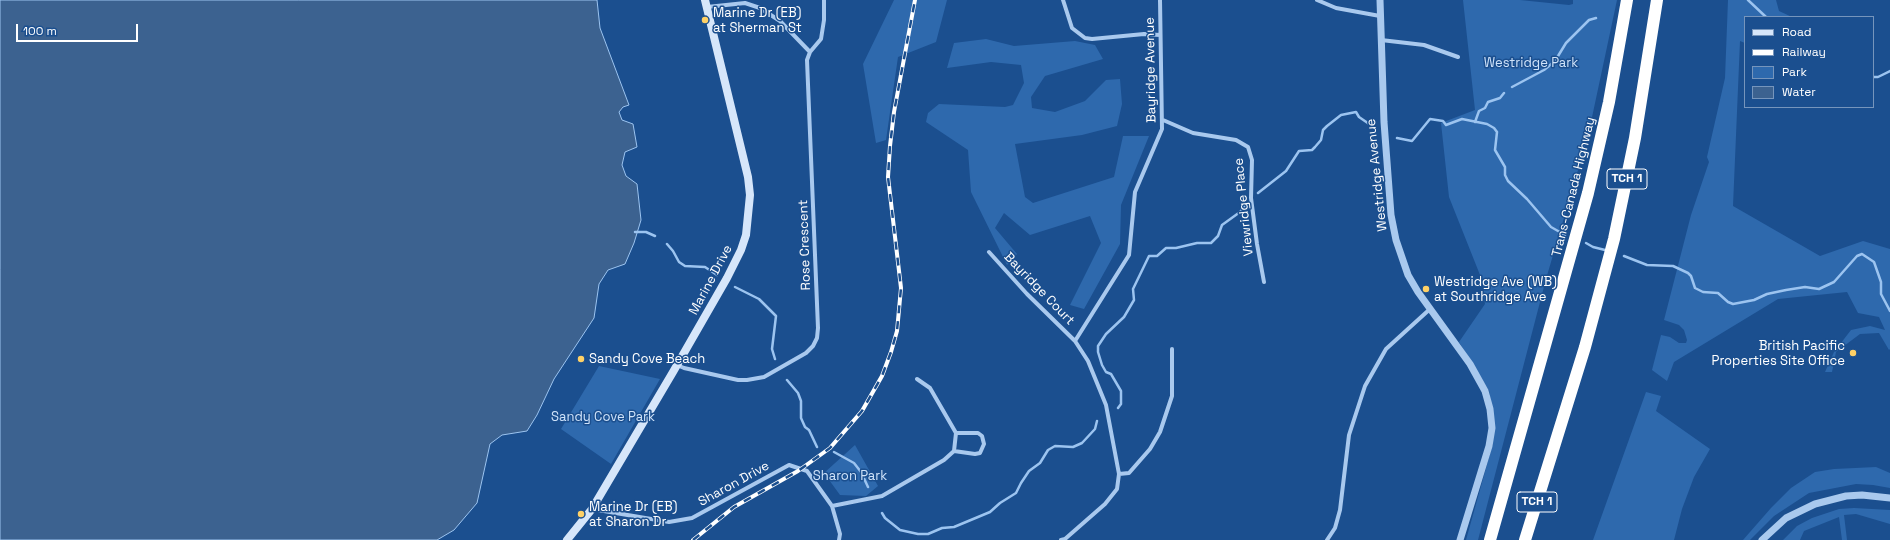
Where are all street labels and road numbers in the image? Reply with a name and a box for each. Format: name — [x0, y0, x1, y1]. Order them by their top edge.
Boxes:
street label: Bayridge Avenue — [1142, 17, 1160, 123]
street label: Trans-Canada Highway — [1549, 116, 1599, 258]
street label: Westridge Avenue — [1363, 118, 1391, 232]
street label: Viewridge Place — [1231, 157, 1257, 257]
road number: TCH 1 — [1607, 169, 1647, 189]
street label: Rose Crescent — [796, 199, 814, 291]
street label: Marine Drive — [686, 242, 736, 318]
street label: Bayridge Court — [1000, 249, 1078, 329]
street label: Sharon Drive — [696, 458, 772, 510]
road number: TCH 1 — [1517, 492, 1557, 512]

